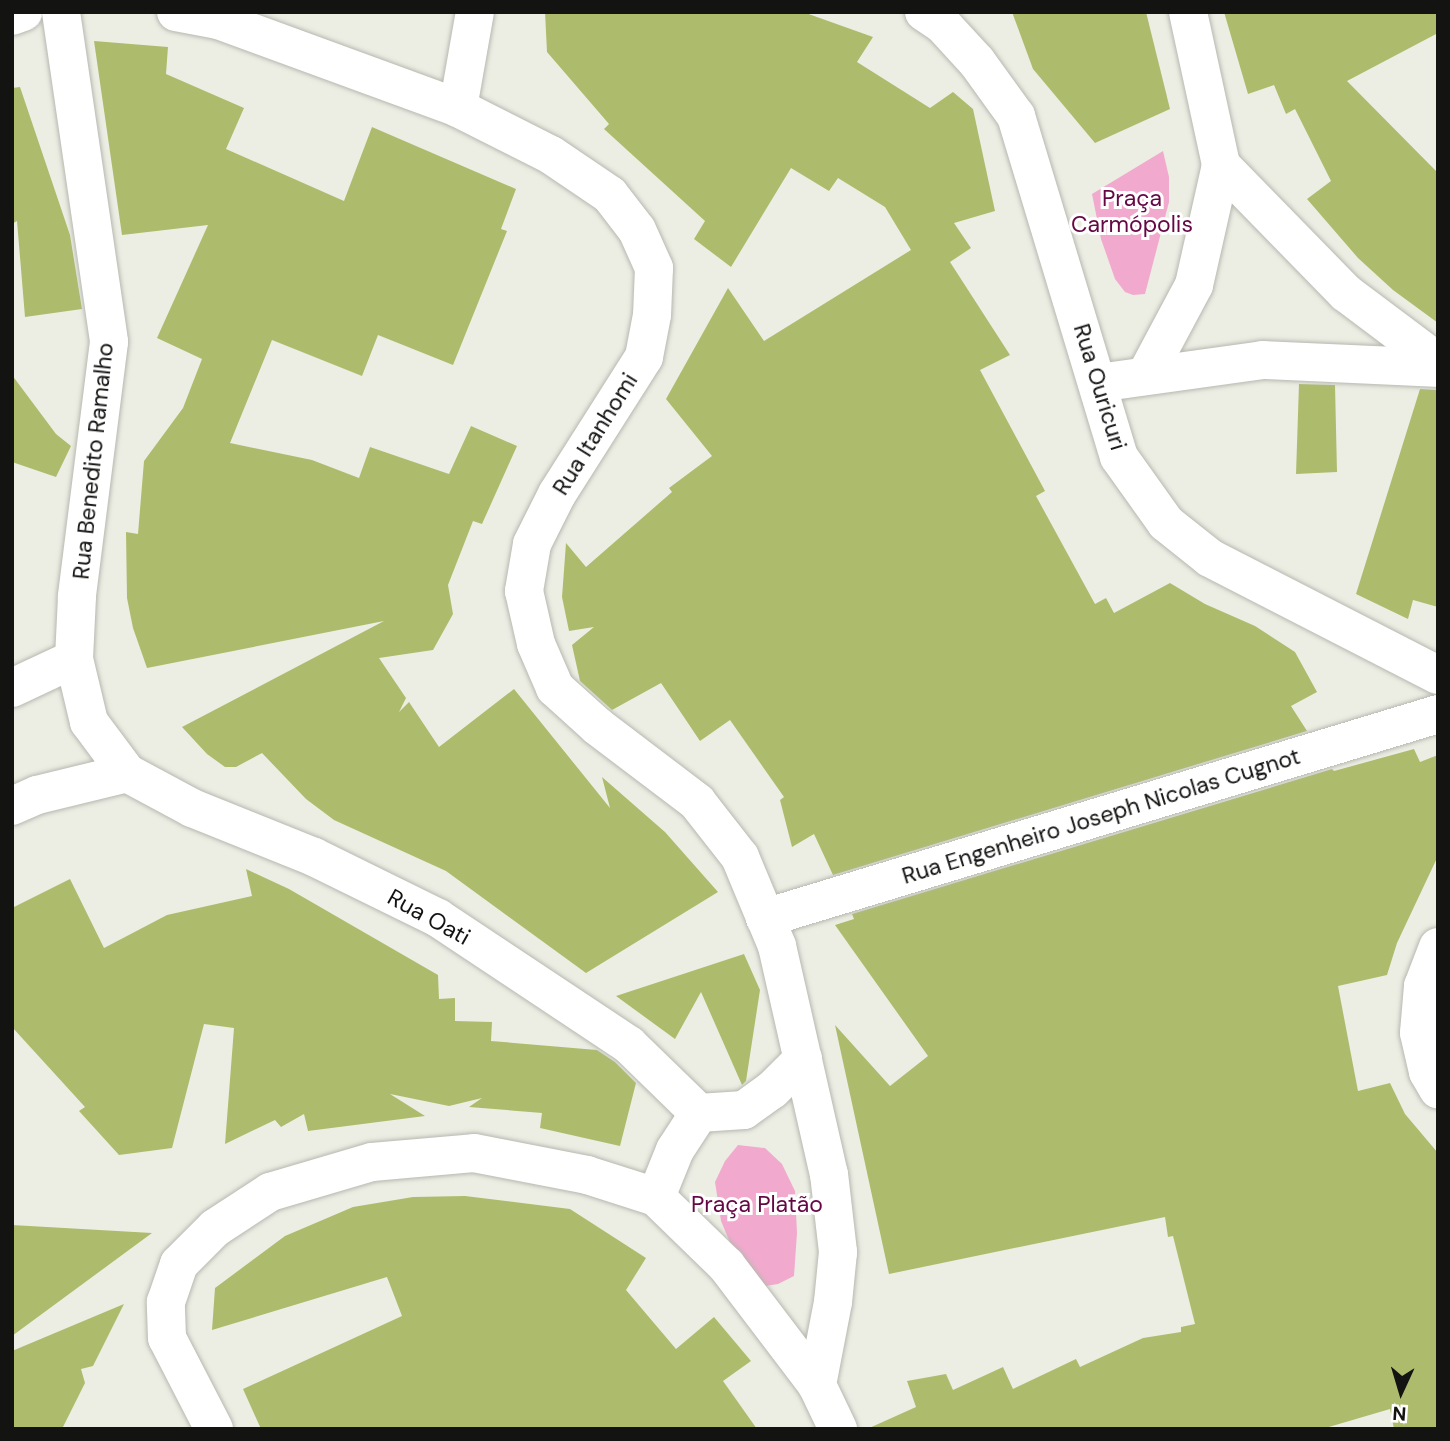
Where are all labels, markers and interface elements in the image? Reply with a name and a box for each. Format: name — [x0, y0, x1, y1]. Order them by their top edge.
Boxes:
park label: Praça Carmópolis — [1071, 184, 1193, 238]
street label: Rua Ouricuri — [1068, 320, 1132, 454]
street label: Rua Benedito Ramalho — [67, 341, 119, 581]
street label: Rua Itanhomi — [547, 368, 643, 500]
street label: Rua Engenheiro Joseph Nicolas Cugnot — [899, 742, 1303, 890]
street label: Rua Oati — [383, 883, 475, 951]
park label: Praça Platão — [691, 1190, 823, 1218]
north arrow — [1366, 1357, 1436, 1427]
text: N — [1392, 1400, 1407, 1426]

